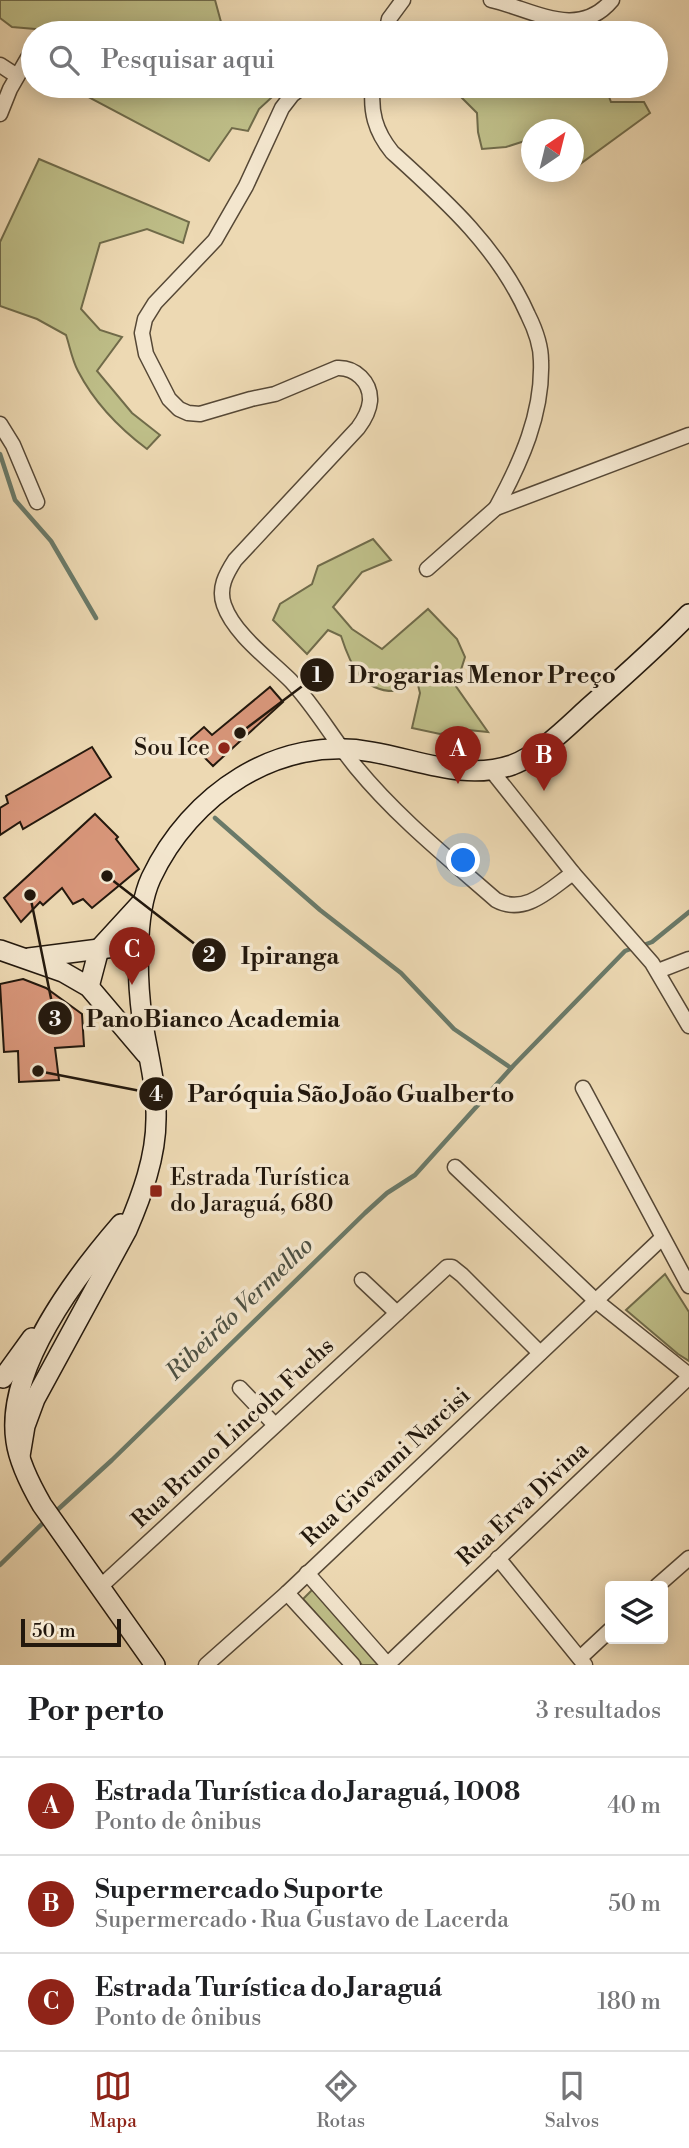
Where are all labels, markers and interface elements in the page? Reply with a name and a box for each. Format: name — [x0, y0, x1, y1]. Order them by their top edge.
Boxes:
search box — [21, 21, 668, 98]
icon: search — [45, 41, 83, 79]
text: Pesquisar aqui — [101, 44, 275, 76]
north arrow — [521, 119, 584, 182]
callout: Drogarias Menor Preço — [299, 652, 630, 697]
text: Drogarias Menor Preço — [348, 661, 616, 691]
text: 1 — [312, 663, 322, 689]
pin: A — [435, 726, 481, 784]
pin: B — [521, 733, 567, 791]
place label: Sou Ice — [134, 734, 210, 762]
marker: Sou Ice — [216, 740, 232, 756]
your location — [446, 843, 480, 877]
pin: C — [109, 927, 155, 985]
callout: Ipiranga — [192, 933, 354, 978]
text: Ipiranga — [241, 942, 340, 972]
text: 2 — [202, 943, 216, 969]
callout: PanoBianco Academia — [37, 996, 354, 1041]
text: PanoBianco Academia — [86, 1005, 341, 1035]
text: 3 — [49, 1007, 61, 1033]
callout: Paróquia São João Gualberto — [139, 1072, 529, 1117]
text: Paróquia São João Gualberto — [188, 1080, 514, 1110]
text: 4 — [149, 1082, 163, 1108]
place label: Estrada Turística do Jaraguá, 680 — [170, 1164, 350, 1218]
marker: Estrada Turística do Jaraguá, 680 — [148, 1183, 164, 1199]
water label: Ribeirão Vermelho — [159, 1231, 320, 1388]
street label: Rua Bruno Lincoln Fuchs — [126, 1332, 340, 1534]
street label: Rua Giovanni Narcisi — [296, 1382, 476, 1552]
street label: Rua Erva Divina — [451, 1436, 595, 1572]
map controls — [605, 1581, 668, 1644]
button: layers — [605, 1581, 668, 1644]
scale bar — [21, 1616, 121, 1648]
text: 50 m — [32, 1619, 76, 1643]
text: Por perto — [28, 1692, 164, 1730]
text: 3 resultados — [536, 1697, 661, 1725]
text: Estrada Turística do Jaraguá, 1008 — [95, 1776, 520, 1808]
text: A — [43, 1792, 59, 1820]
text: 40 m — [607, 1792, 661, 1820]
text: Ponto de ônibus — [95, 1808, 261, 1836]
text: Supermercado Suporte — [95, 1874, 383, 1906]
text: B — [42, 1890, 60, 1918]
text: 50 m — [608, 1890, 661, 1918]
text: Supermercado · Rua Gustavo de Lacerda — [95, 1906, 509, 1934]
text: Estrada Turística do Jaraguá — [95, 1972, 442, 2004]
text: C — [43, 1988, 59, 2016]
text: 180 m — [597, 1988, 661, 2016]
text: Ponto de ônibus — [95, 2004, 261, 2032]
tab: Mapa — [90, 2067, 137, 2133]
tab: Rotas — [317, 2067, 365, 2133]
tab: Salvos — [545, 2067, 599, 2133]

